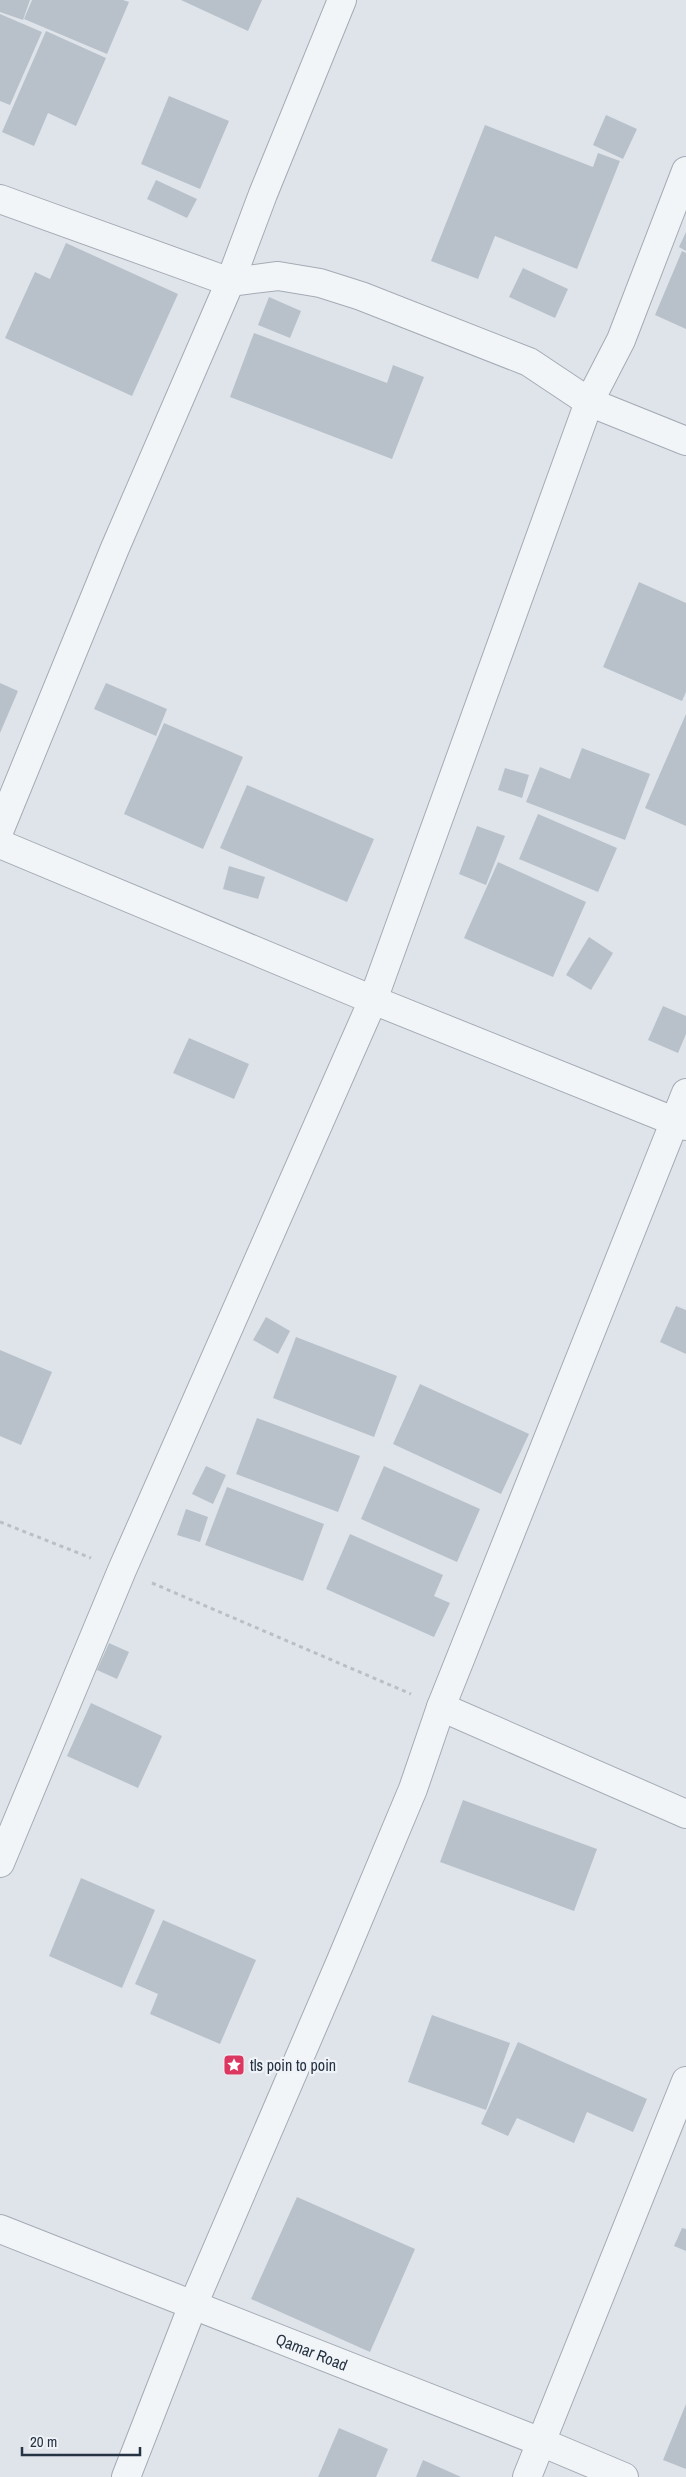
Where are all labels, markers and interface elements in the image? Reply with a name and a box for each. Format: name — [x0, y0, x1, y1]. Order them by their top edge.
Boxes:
place icon: tls poin to poin — [222, 2053, 246, 2077]
place label: tls poin to poin — [250, 2054, 336, 2076]
street label: Qamar Road — [273, 2328, 351, 2376]
scale bar — [22, 2424, 140, 2456]
text: 20 m — [30, 2431, 57, 2452]

